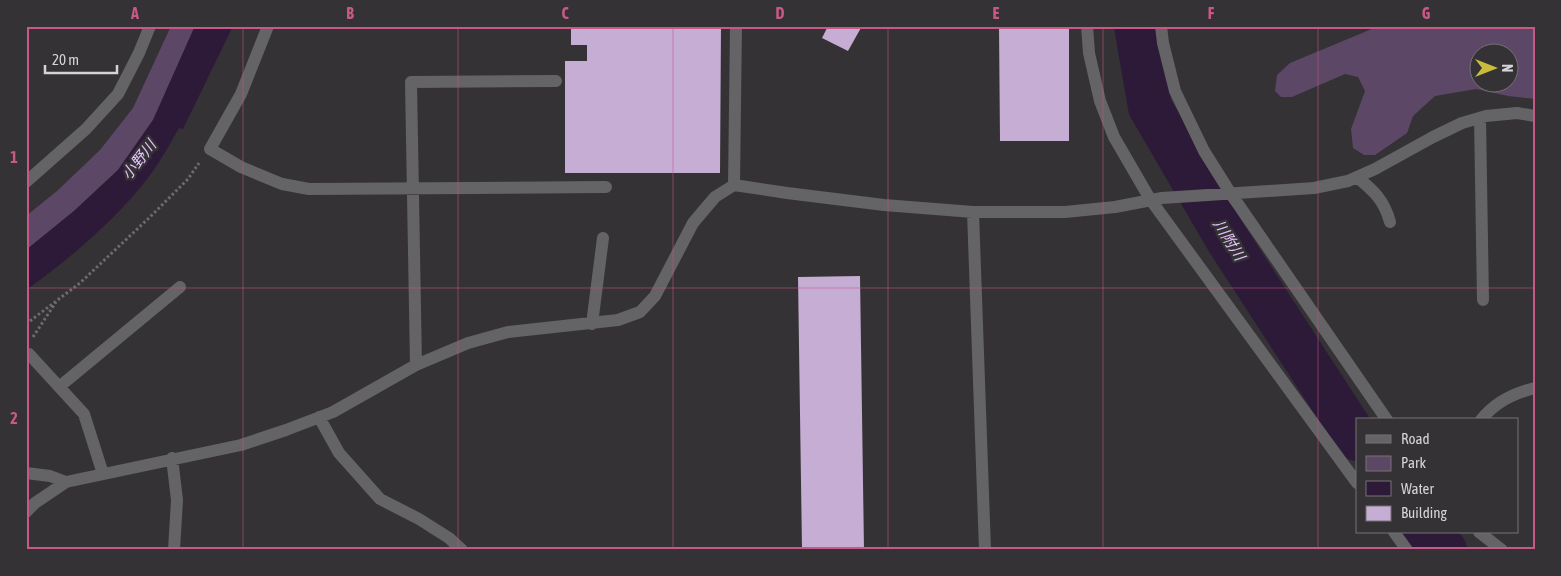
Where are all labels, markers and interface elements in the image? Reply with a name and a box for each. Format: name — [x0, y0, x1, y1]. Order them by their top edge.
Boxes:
text: A — [130, 4, 139, 22]
text: B — [346, 4, 354, 22]
text: C — [561, 4, 569, 22]
text: D — [776, 4, 785, 22]
text: E — [993, 4, 1000, 22]
text: F — [1208, 4, 1215, 22]
text: G — [1422, 4, 1431, 22]
scale bar — [45, 42, 118, 74]
north arrow — [1468, 42, 1518, 92]
text: 20 m — [52, 51, 79, 68]
text: N — [1499, 64, 1515, 72]
water label: 小野川 — [118, 135, 160, 183]
text: 1 — [10, 148, 18, 166]
water label: 川附川 — [1210, 216, 1250, 265]
text: 2 — [10, 409, 18, 427]
legend — [1356, 418, 1518, 534]
text: Road — [1401, 430, 1430, 447]
text: Park — [1401, 454, 1426, 471]
text: Water — [1401, 480, 1434, 497]
text: Building — [1401, 504, 1447, 521]

